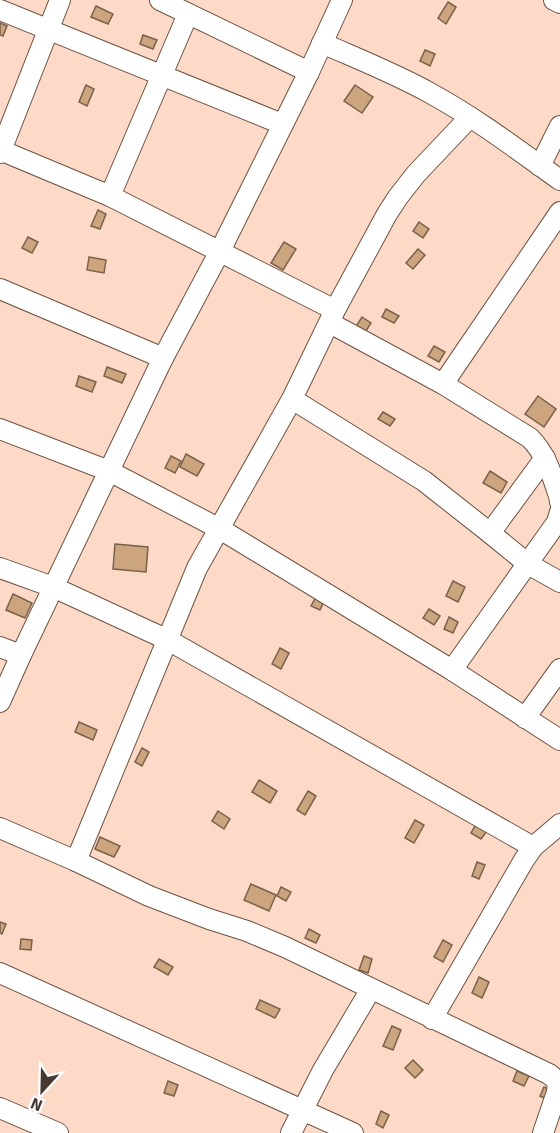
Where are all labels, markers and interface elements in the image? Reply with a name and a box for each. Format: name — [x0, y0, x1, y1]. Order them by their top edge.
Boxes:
north arrow — [12, 1061, 72, 1121]
text: N — [28, 1093, 46, 1115]

